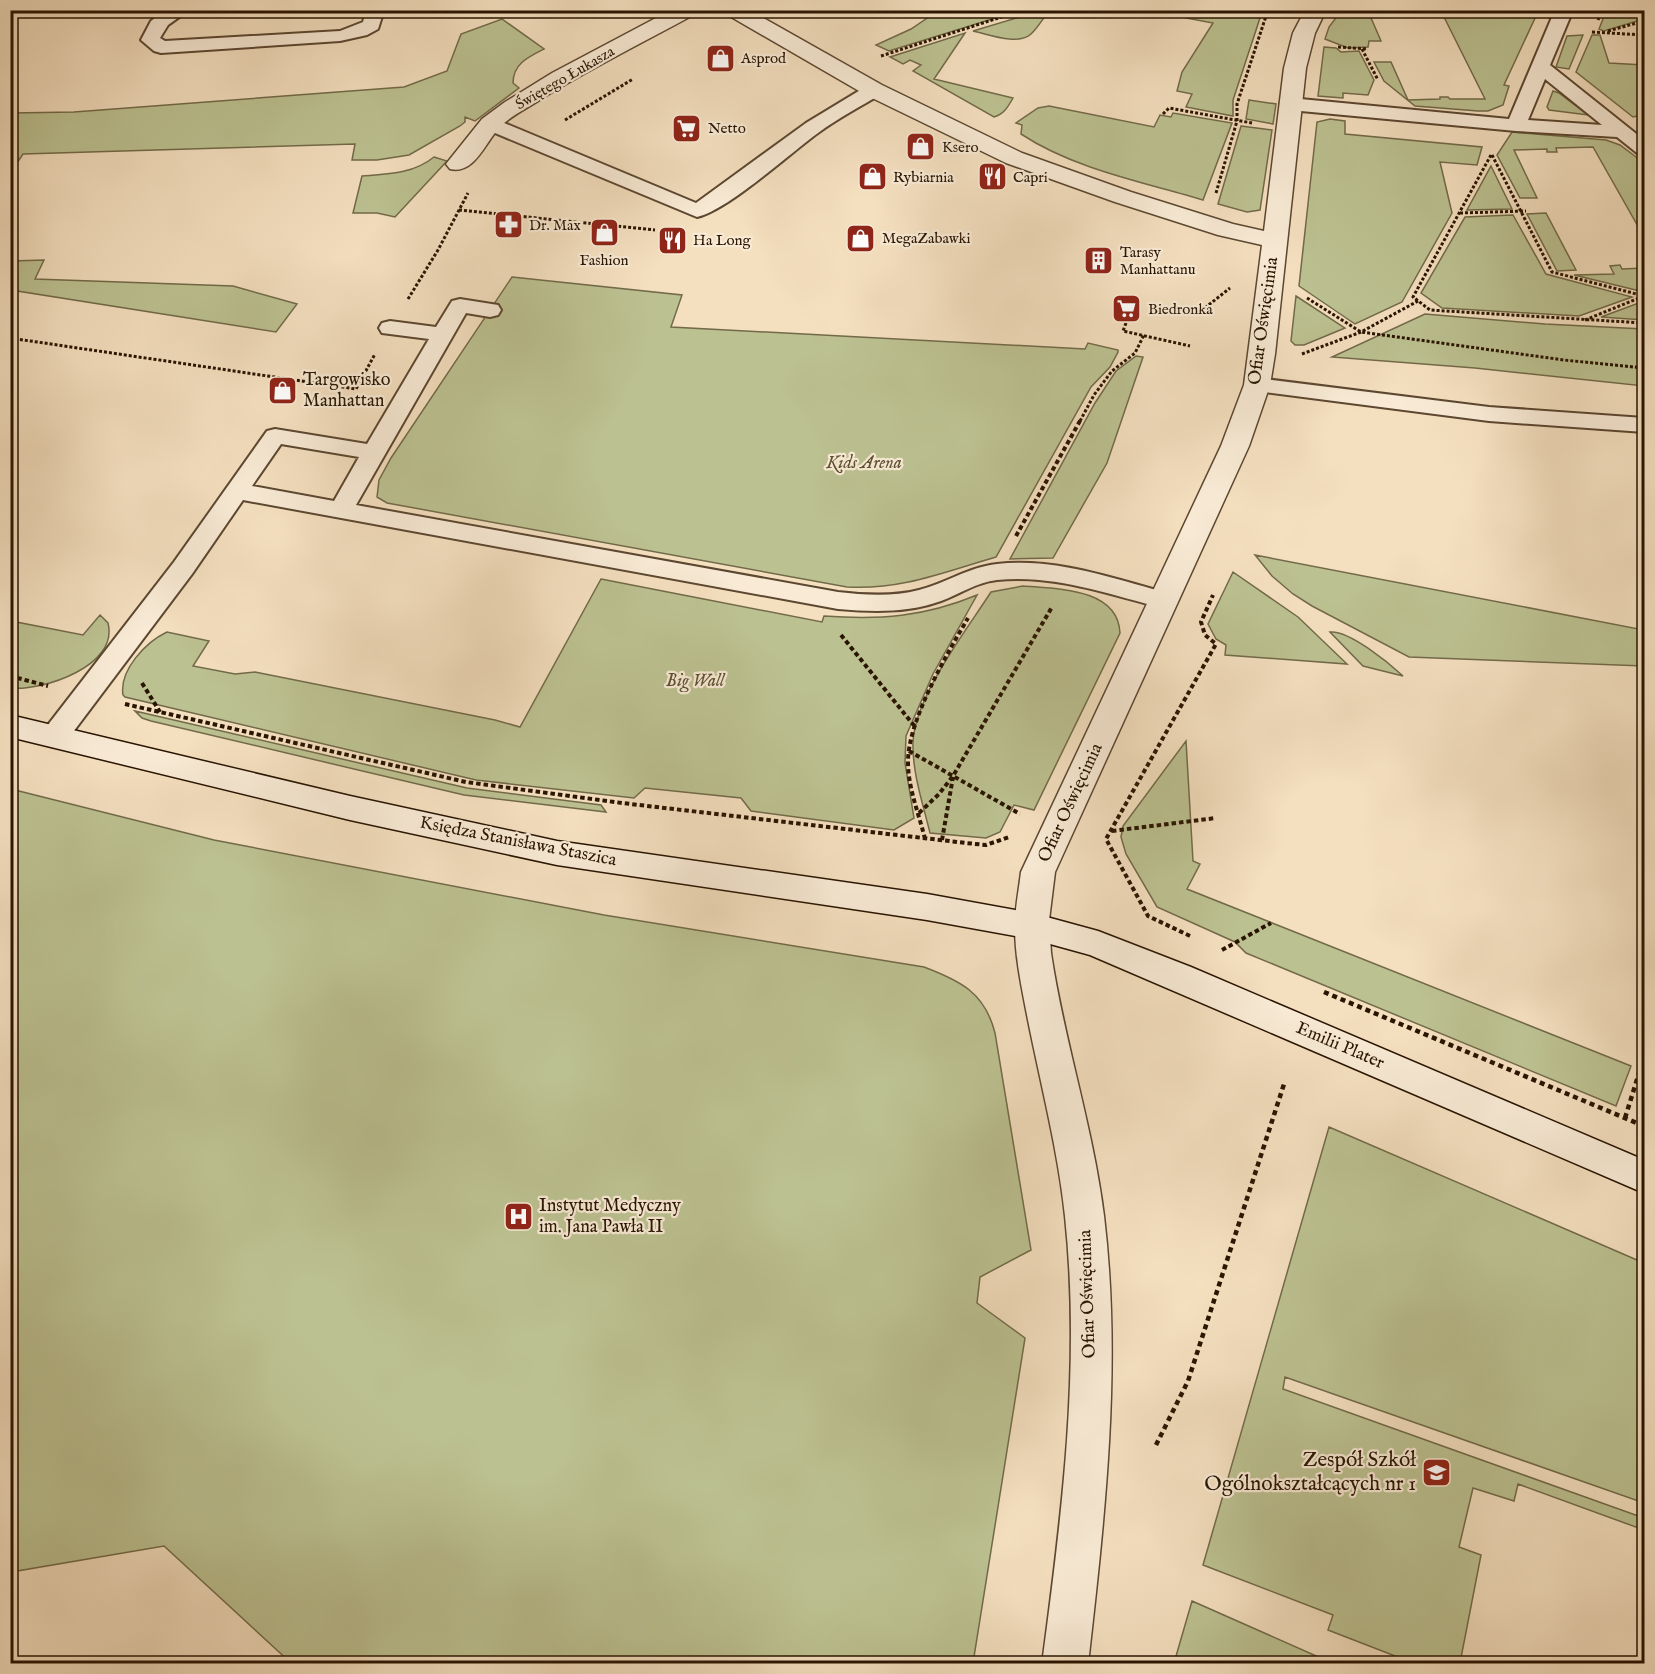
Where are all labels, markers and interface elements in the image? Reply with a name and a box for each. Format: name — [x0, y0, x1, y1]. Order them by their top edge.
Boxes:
street label: Świętego Łukasza — [512, 42, 618, 114]
shop icon: Asprod — [704, 42, 736, 74]
place label: Asprod — [740, 49, 787, 68]
supermarket icon: Netto — [671, 112, 703, 144]
place label: Netto — [708, 119, 746, 138]
shop icon: Ksero — [905, 131, 937, 163]
place label: Ksero — [942, 138, 979, 157]
shop icon: Rybiarnia — [856, 161, 888, 193]
restaurant icon: Capri — [976, 161, 1008, 193]
place label: Rybiarnia — [893, 168, 954, 187]
place label: Capri — [1013, 168, 1048, 187]
pharmacy icon: Dr. Max — [492, 209, 524, 241]
place label: Dr. Max — [529, 216, 581, 235]
shop icon: Fashion — [588, 217, 620, 249]
shop icon: MegaZabawki — [845, 222, 877, 254]
restaurant icon: Ha Long — [656, 224, 688, 256]
place label: MegaZabawki — [882, 229, 971, 248]
place label: Ha Long — [693, 231, 751, 250]
place label: Tarasy Manhattanu — [1120, 243, 1196, 279]
building icon: Tarasy Manhattanu — [1083, 245, 1115, 277]
place label: Fashion — [580, 251, 629, 270]
street label: Ofiar Oświęcimia — [1244, 255, 1284, 386]
supermarket icon: Biedronka — [1111, 293, 1143, 325]
place label: Biedronka — [1148, 300, 1213, 319]
place label: Targowisko Manhattan — [303, 369, 391, 413]
shop icon: Targowisko Manhattan — [266, 374, 298, 406]
park label: Kids Arena — [825, 452, 902, 475]
park label: Big Wall — [666, 670, 726, 693]
street label: Ofiar Oświęcimia — [1033, 740, 1109, 866]
street label: Księdza Stanisława Staszica — [418, 812, 619, 872]
street label: Emilii Plater — [1292, 1017, 1388, 1075]
place label: Instytut Medyczny im. Jana Pawła II — [539, 1195, 681, 1239]
hospital icon: Instytut Medyczny im. Jana Pawła II — [502, 1200, 534, 1232]
street label: Ofiar Oświęcimia — [1074, 1229, 1102, 1359]
place label: Zespół Szkół Ogólnokształcących nr 1 — [1204, 1447, 1416, 1498]
school or university icon: Zespół Szkół Ogólnokształcących nr 1 — [1421, 1456, 1453, 1488]

